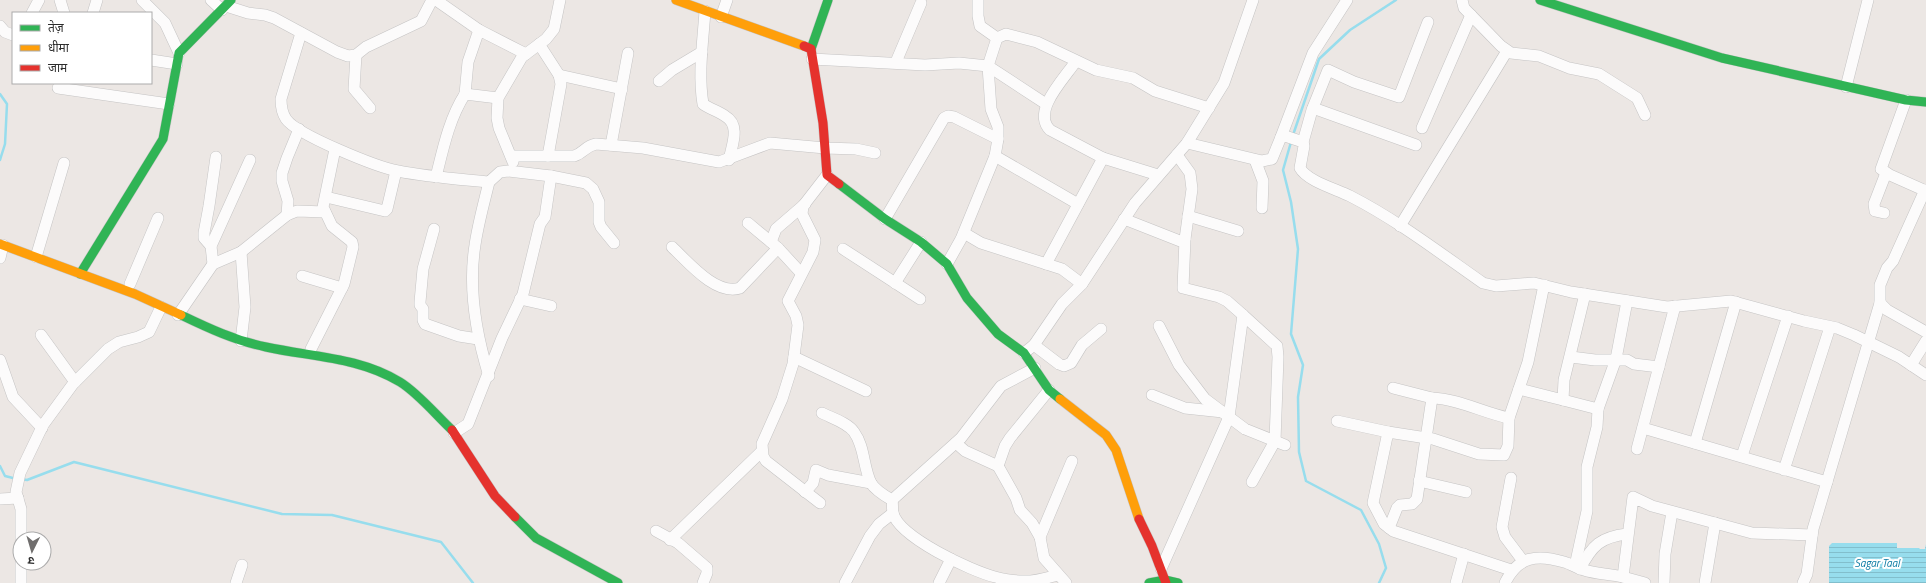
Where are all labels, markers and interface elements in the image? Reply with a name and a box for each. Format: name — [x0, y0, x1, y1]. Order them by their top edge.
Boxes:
legend — [12, 12, 152, 84]
text: तेज़ — [48, 18, 65, 37]
text: धीमा — [48, 38, 70, 57]
text: जाम — [48, 58, 68, 77]
north arrow — [12, 531, 52, 571]
text: उ — [27, 553, 35, 569]
water label: Sagar Taal — [1854, 555, 1901, 571]

